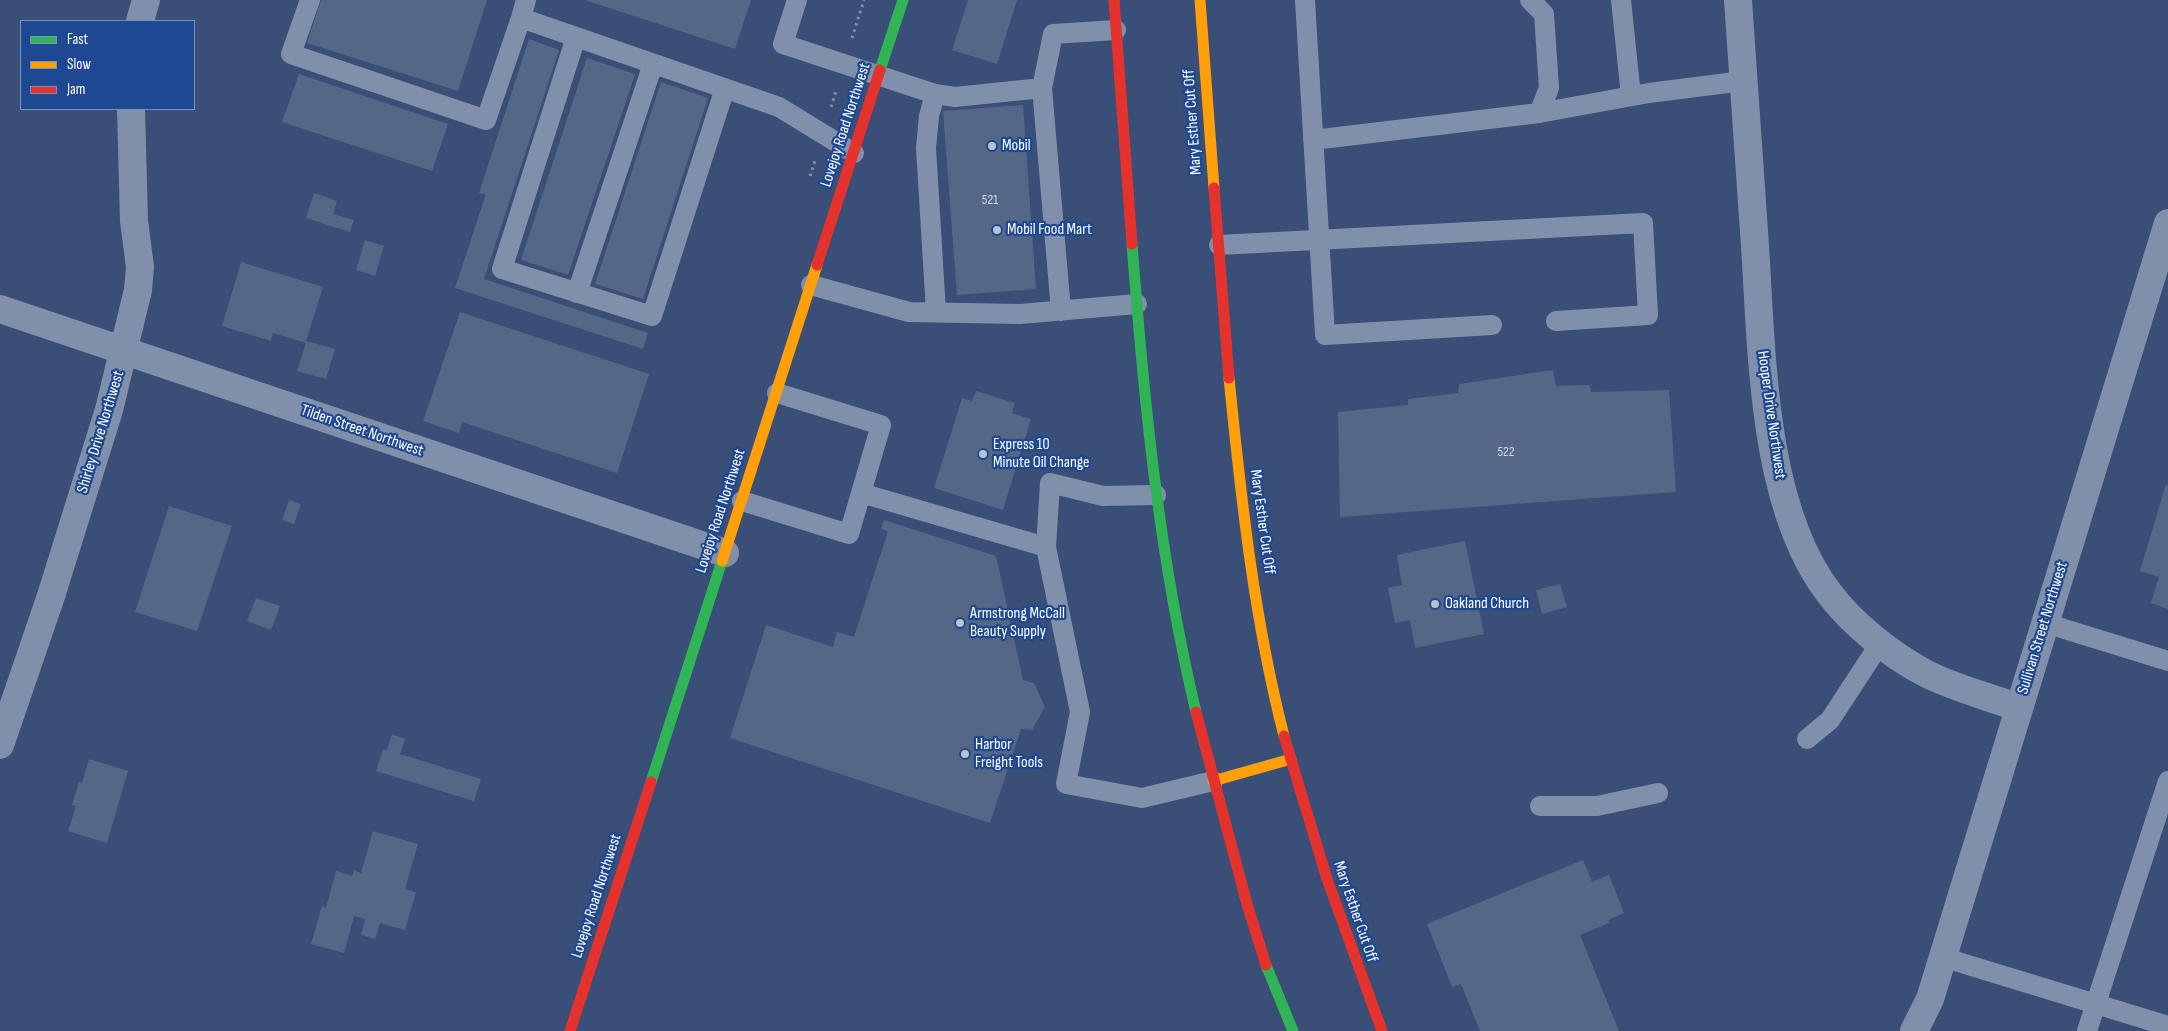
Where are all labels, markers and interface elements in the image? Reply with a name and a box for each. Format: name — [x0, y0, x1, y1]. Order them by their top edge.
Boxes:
legend — [20, 20, 195, 110]
text: Fast — [67, 30, 88, 49]
text: Slow — [67, 55, 91, 74]
street label: Lovejoy Road Northwest — [817, 61, 875, 189]
street label: Mary Esther Cut Off — [1180, 69, 1206, 175]
text: Jam — [67, 80, 85, 99]
place label: Mobil — [1002, 136, 1031, 156]
marker: Mobil — [986, 140, 998, 152]
house number: 521 — [982, 192, 998, 208]
place label: Mobil Food Mart — [1007, 220, 1092, 240]
marker: Mobil Food Mart — [991, 224, 1003, 236]
street label: Hooper Drive Northwest — [1752, 350, 1790, 480]
street label: Shirley Drive Northwest — [73, 368, 129, 496]
street label: Tilden Street Northwest — [298, 401, 426, 461]
place label: Express 10 Minute Oil Change — [993, 435, 1089, 473]
house number: 522 — [1497, 444, 1515, 460]
street label: Lovejoy Road Northwest — [692, 447, 750, 575]
marker: Express 10 Minute Oil Change — [977, 448, 989, 460]
street label: Mary Esther Cut Off — [1245, 468, 1279, 576]
street label: Sullivan Street Northwest — [2014, 559, 2072, 697]
place label: Oakland Church — [1445, 594, 1529, 614]
marker: Oakland Church — [1429, 598, 1441, 610]
place label: Armstrong McCall Beauty Supply — [970, 604, 1065, 642]
marker: Armstrong McCall Beauty Supply — [954, 617, 966, 629]
place label: Harbor Freight Tools — [975, 735, 1043, 773]
marker: Harbor Freight Tools — [959, 748, 971, 760]
street label: Lovejoy Road Northwest — [568, 832, 626, 960]
street label: Mary Esther Cut Off — [1329, 859, 1381, 965]

